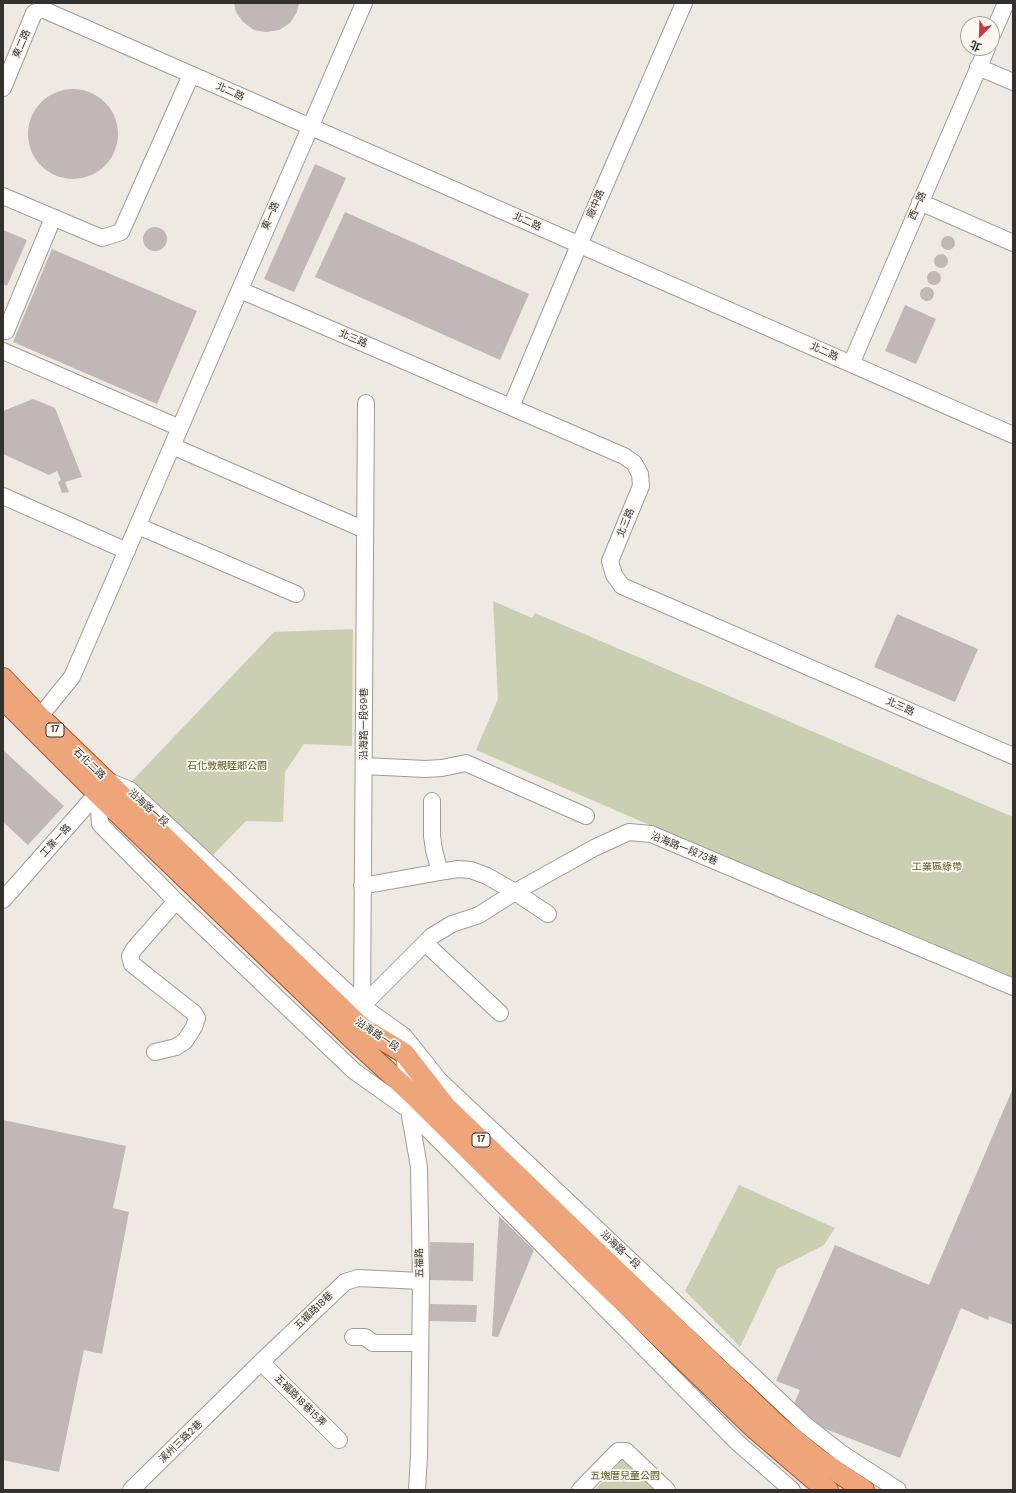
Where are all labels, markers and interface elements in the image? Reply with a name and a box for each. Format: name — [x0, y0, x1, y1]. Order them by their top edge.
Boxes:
north arrow — [960, 16, 1000, 56]
street label: 東二路 — [11, 28, 33, 60]
text: 北 — [968, 38, 983, 55]
street label: 北二路 — [214, 80, 246, 104]
street label: 廠中路 — [585, 188, 607, 220]
street label: 西一路 — [907, 190, 929, 222]
street label: 東一路 — [260, 200, 282, 232]
street label: 北二路 — [511, 210, 543, 234]
street label: 北三路 — [337, 328, 369, 350]
street label: 北二路 — [808, 340, 840, 364]
street label: 北三路 — [615, 507, 637, 539]
street label: 沿海路一段69巷 — [358, 688, 370, 760]
street label: 北三路 — [884, 695, 916, 719]
road number: 17 — [46, 723, 64, 737]
street label: 石化二路 — [70, 746, 108, 782]
park label: 石化敦親睦鄰公園 — [187, 760, 267, 772]
street label: 沿海路一段 — [125, 787, 171, 829]
street label: 工業一路 — [38, 822, 74, 860]
street label: 沿海路一段73巷 — [649, 830, 719, 868]
park label: 工業區綠帶 — [912, 861, 962, 873]
street label: 沿海路一段 — [353, 1016, 401, 1054]
road number: 17 — [472, 1133, 490, 1147]
street label: 沿海路一段 — [598, 1229, 642, 1271]
street label: 五福路 — [414, 1248, 426, 1278]
street label: 五福路18巷 — [292, 1290, 336, 1332]
street label: 五福路18巷15弄 — [272, 1373, 328, 1429]
street label: 溪州三路2巷 — [157, 1418, 205, 1466]
park label: 五塊厝兒童公園 — [590, 1470, 660, 1482]

